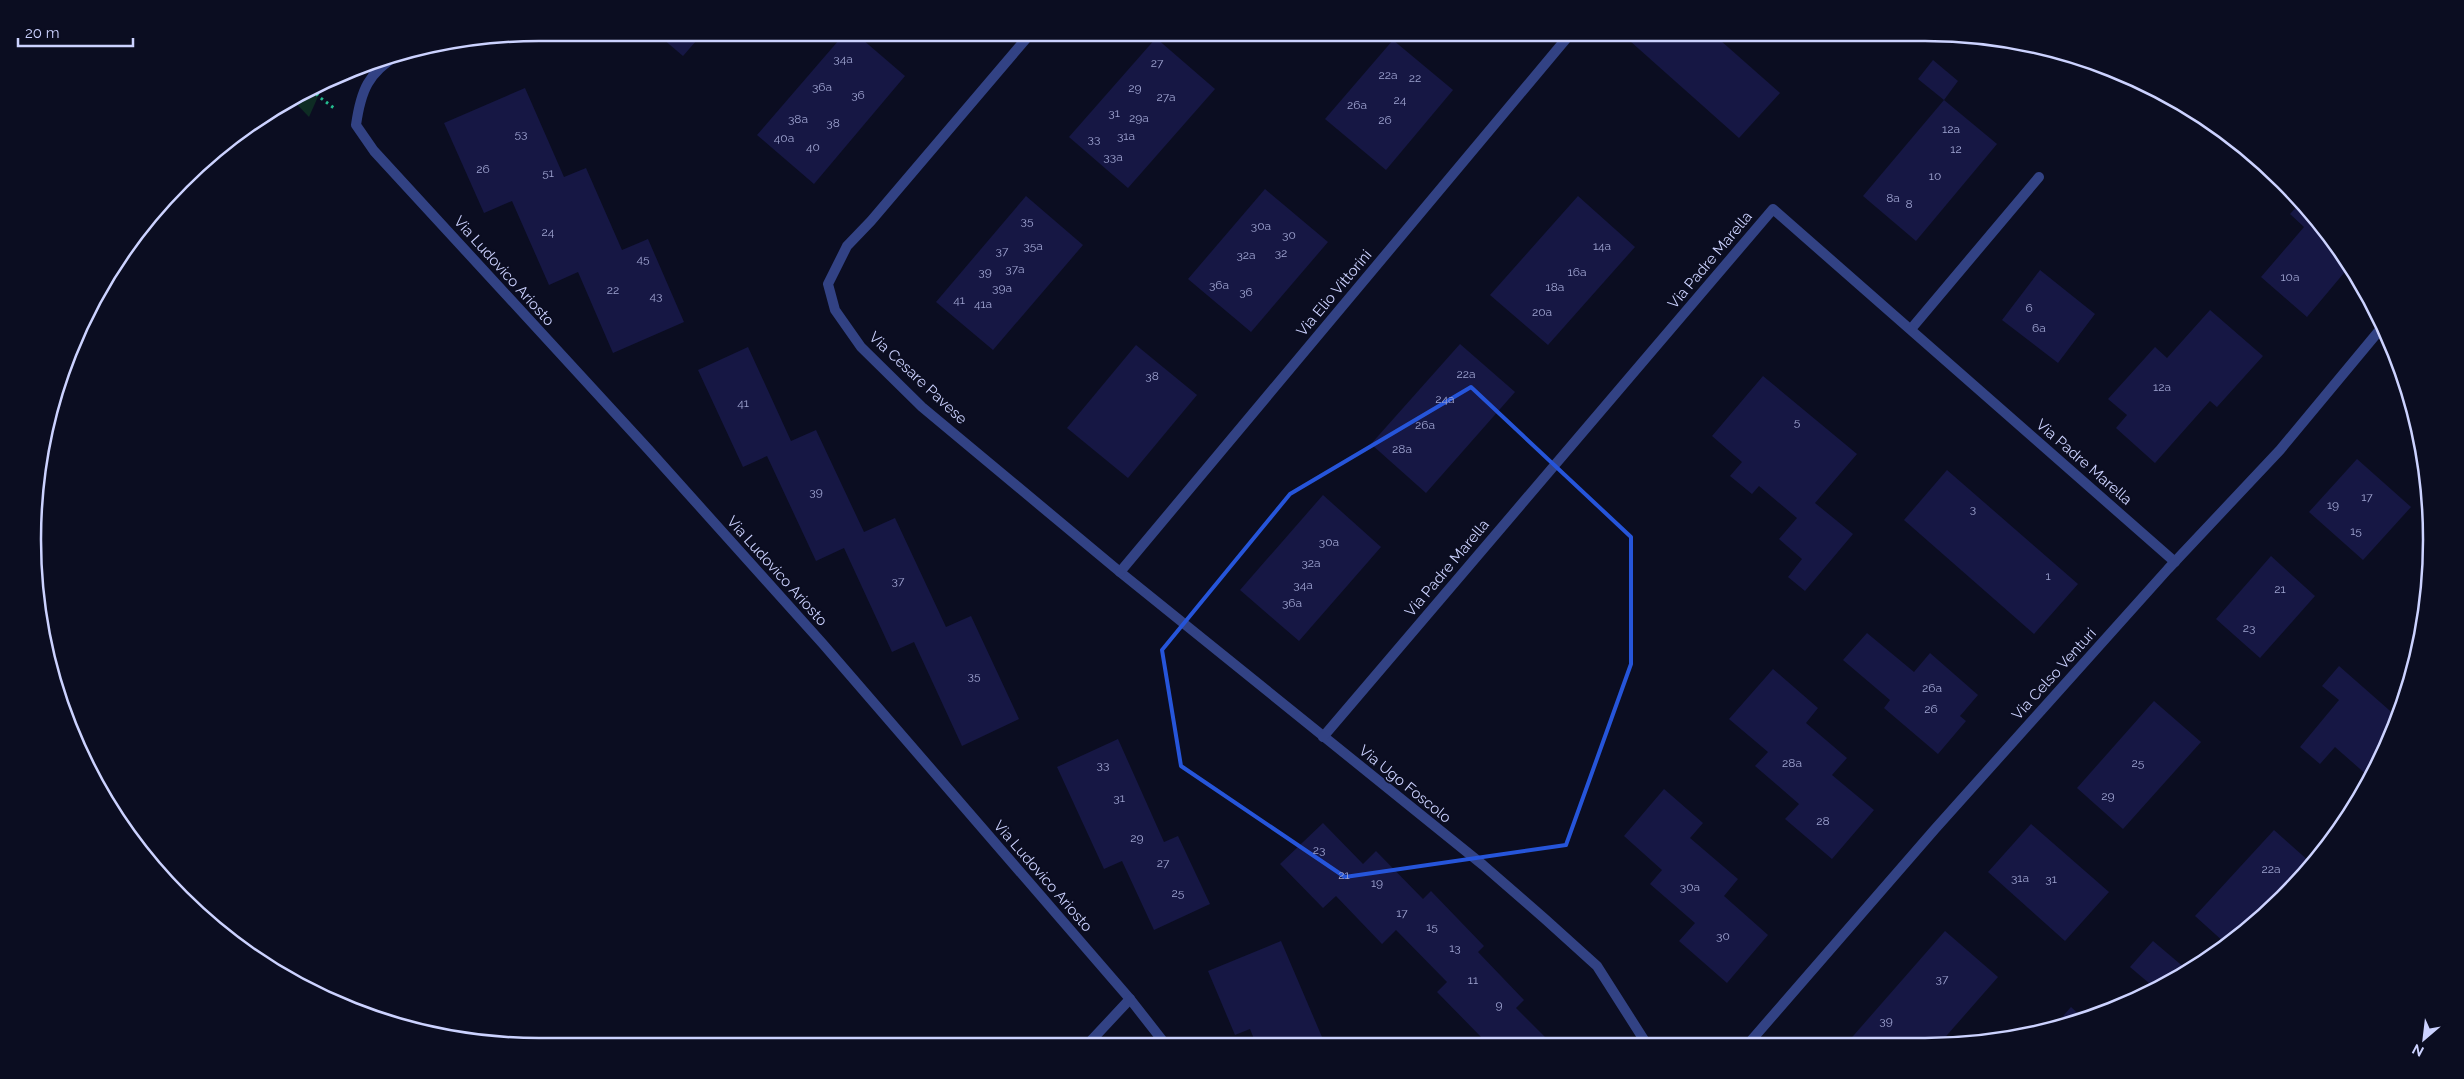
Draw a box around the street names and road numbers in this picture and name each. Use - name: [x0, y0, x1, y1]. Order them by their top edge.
- street label: Via Padre Marella: [1664, 208, 1756, 312]
- street label: Via Ludovico Ariosto: [450, 212, 558, 330]
- street label: Via Elio Vittorini: [1293, 246, 1375, 340]
- street label: Via Cesare Pavese: [865, 328, 971, 428]
- street label: Via Padre Marella: [2032, 415, 2136, 509]
- street label: Via Ludovico Ariosto: [723, 512, 831, 630]
- street label: Via Padre Marella: [1401, 516, 1493, 620]
- street label: Via Celso Venturi: [2008, 624, 2100, 724]
- street label: Via Ugo Foscolo: [1355, 741, 1455, 827]
- street label: Via Ludovico Ariosto: [990, 817, 1096, 935]

